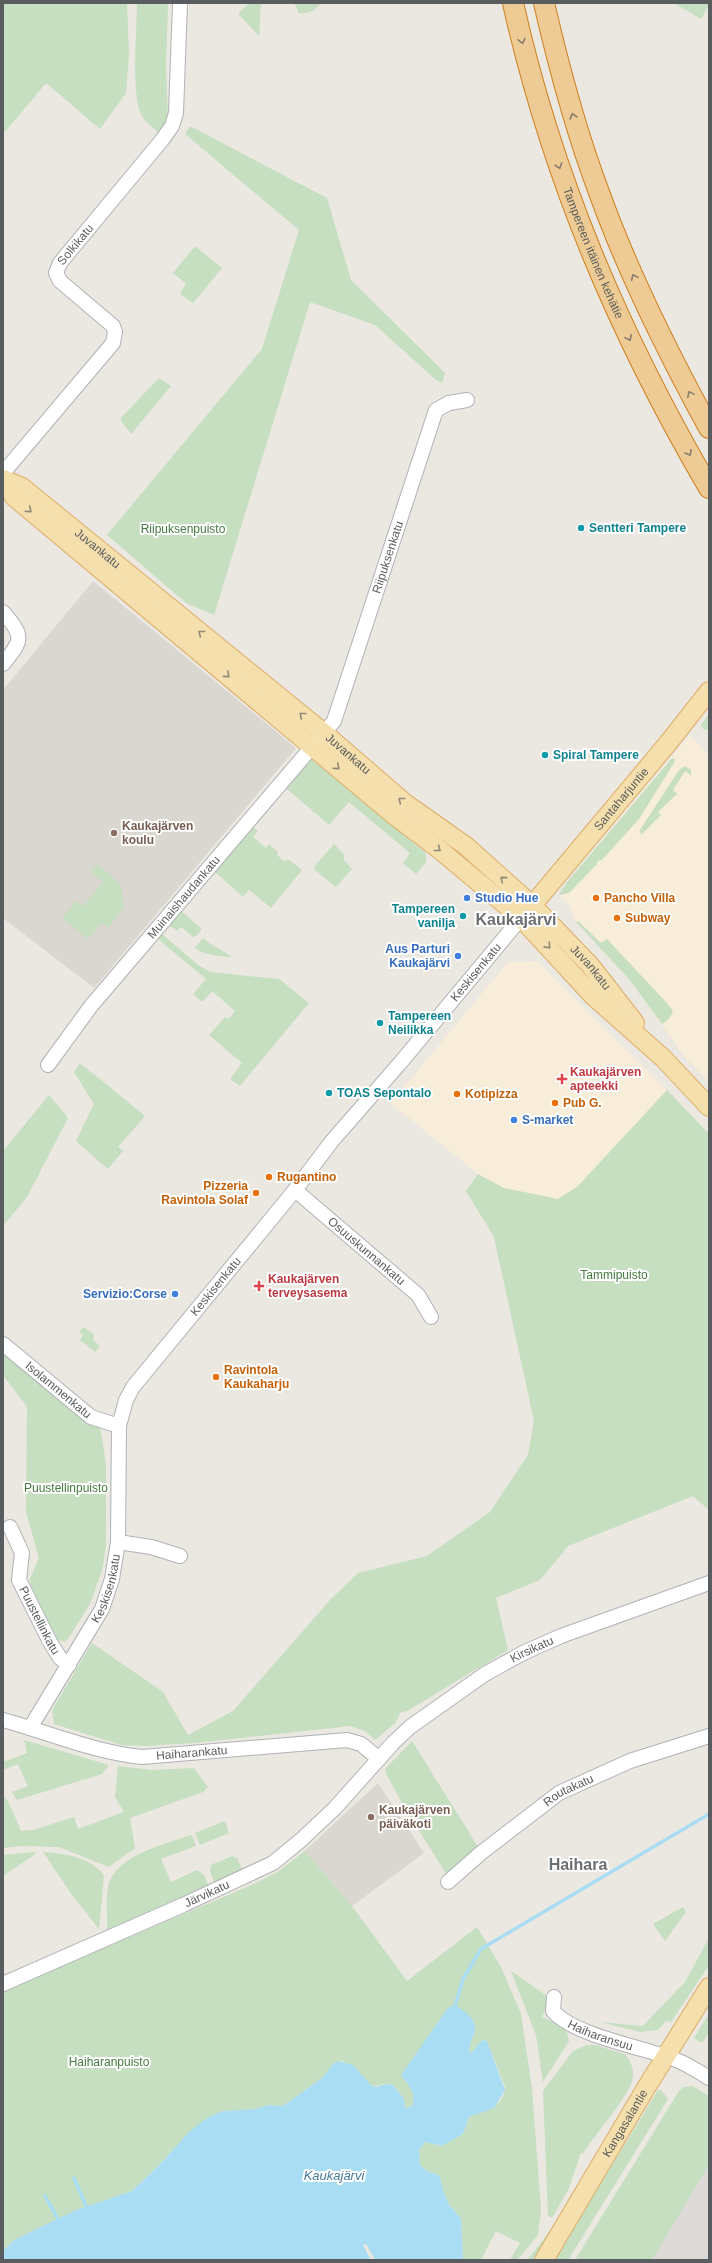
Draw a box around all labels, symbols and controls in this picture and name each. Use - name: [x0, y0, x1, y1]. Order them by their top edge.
- one-way arrow: [517, 38, 525, 44]
- one-way arrow: [569, 113, 578, 120]
- one-way arrow: [554, 162, 562, 169]
- street label: Tampereen itäinen kehätie: [560, 185, 627, 321]
- street label: Solkikatu: [54, 221, 96, 268]
- one-way arrow: [631, 273, 639, 281]
- one-way arrow: [624, 333, 632, 341]
- one-way arrow: [688, 390, 695, 398]
- one-way arrow: [684, 449, 691, 456]
- one-way arrow: [25, 505, 32, 512]
- street label: Riipuksenkatu: [369, 519, 406, 595]
- place label: Sentteri Tampere: [589, 521, 686, 535]
- park label: Riipuksenpuisto: [141, 522, 226, 536]
- marker: Sentteri Tampere: [576, 523, 586, 533]
- street label: Juvankatu: [72, 526, 123, 571]
- one-way arrow: [198, 631, 205, 638]
- one-way arrow: [222, 670, 230, 677]
- one-way arrow: [299, 713, 306, 720]
- street label: Juvankatu: [323, 731, 373, 777]
- place label: Spiral Tampere: [553, 748, 639, 762]
- marker: Spiral Tampere: [540, 750, 550, 760]
- one-way arrow: [332, 763, 340, 770]
- street label: Santaharjuntie: [591, 765, 652, 833]
- one-way arrow: [398, 797, 405, 804]
- place label: Kaukajärven koulu: [122, 819, 193, 847]
- marker: Kaukajärven koulu: [109, 828, 119, 838]
- one-way arrow: [434, 844, 441, 851]
- street label: Muinaishaudankatu: [145, 853, 223, 941]
- one-way arrow: [500, 876, 508, 884]
- place label: Studio Hue: [475, 891, 539, 905]
- place label: Pancho Villa: [604, 891, 675, 905]
- marker: Studio Hue: [462, 893, 472, 903]
- marker: Pancho Villa: [591, 893, 601, 903]
- place label: Tampereen vanilja: [392, 902, 455, 930]
- marker: Tampereen vanilja: [458, 911, 468, 921]
- district label: Kaukajärvi: [476, 911, 556, 928]
- place label: Subway: [625, 911, 671, 925]
- marker: Subway: [612, 913, 622, 923]
- street label: Keskisenkatu: [447, 940, 504, 1004]
- one-way arrow: [544, 941, 551, 949]
- place label: Aus Parturi Kaukajärvi: [385, 942, 450, 970]
- street label: Juvankatu: [567, 942, 614, 993]
- marker: Aus Parturi Kaukajärvi: [453, 951, 463, 961]
- place label: Tampereen Neilikka: [388, 1009, 451, 1037]
- marker: Tampereen Neilikka: [375, 1018, 385, 1028]
- place label: Kaukajärven apteekki: [570, 1065, 641, 1093]
- marker: Kaukajärven apteekki: [557, 1074, 567, 1084]
- place label: TOAS Sepontalo: [337, 1086, 431, 1100]
- place label: Kotipizza: [465, 1087, 518, 1101]
- marker: TOAS Sepontalo: [324, 1088, 334, 1098]
- marker: Kotipizza: [452, 1089, 462, 1099]
- place label: Pub G.: [563, 1096, 602, 1110]
- marker: Pub G.: [550, 1098, 560, 1108]
- place label: S-market: [522, 1113, 573, 1127]
- marker: S-market: [509, 1115, 519, 1125]
- place label: Rugantino: [277, 1170, 336, 1184]
- marker: Rugantino: [264, 1172, 274, 1182]
- place label: Pizzeria Ravintola Solaf: [161, 1179, 249, 1207]
- marker: Pizzeria Ravintola Solaf: [251, 1188, 261, 1198]
- street label: Osuuskunnankatu: [325, 1214, 408, 1288]
- street label: Keskisenkatu: [188, 1254, 244, 1319]
- park label: Tammipuisto: [580, 1268, 648, 1282]
- place label: Kaukajärven terveysasema: [268, 1272, 348, 1300]
- marker: Kaukajärven terveysasema: [253, 1280, 265, 1292]
- place label: Servizio:Corse: [83, 1287, 167, 1301]
- marker: Servizio:Corse: [170, 1289, 180, 1299]
- street label: Isolammenkatu: [23, 1359, 94, 1421]
- place label: Ravintola Kaukaharju: [224, 1363, 289, 1391]
- marker: Ravintola Kaukaharju: [211, 1372, 221, 1382]
- park label: Puustellinpuisto: [24, 1481, 108, 1495]
- street label: Keskisenkatu: [88, 1553, 123, 1625]
- street label: Puustellinkatu: [16, 1584, 63, 1657]
- street label: Kirsikatu: [508, 1633, 556, 1666]
- street label: Haiharankatu: [156, 1743, 228, 1763]
- street label: Routakatu: [541, 1771, 596, 1809]
- place label: Kaukajärven päiväkoti: [379, 1803, 450, 1831]
- marker: Kaukajärven päiväkoti: [366, 1812, 376, 1822]
- district label: Haihara: [549, 1856, 607, 1873]
- street label: Järvikatu: [182, 1877, 232, 1910]
- street label: Haiharansuu: [565, 2017, 634, 2053]
- park label: Haiharanpuisto: [69, 2055, 150, 2069]
- street label: Kangasalantie: [600, 2087, 651, 2160]
- water label: Kaukajärvi: [304, 2168, 365, 2183]

